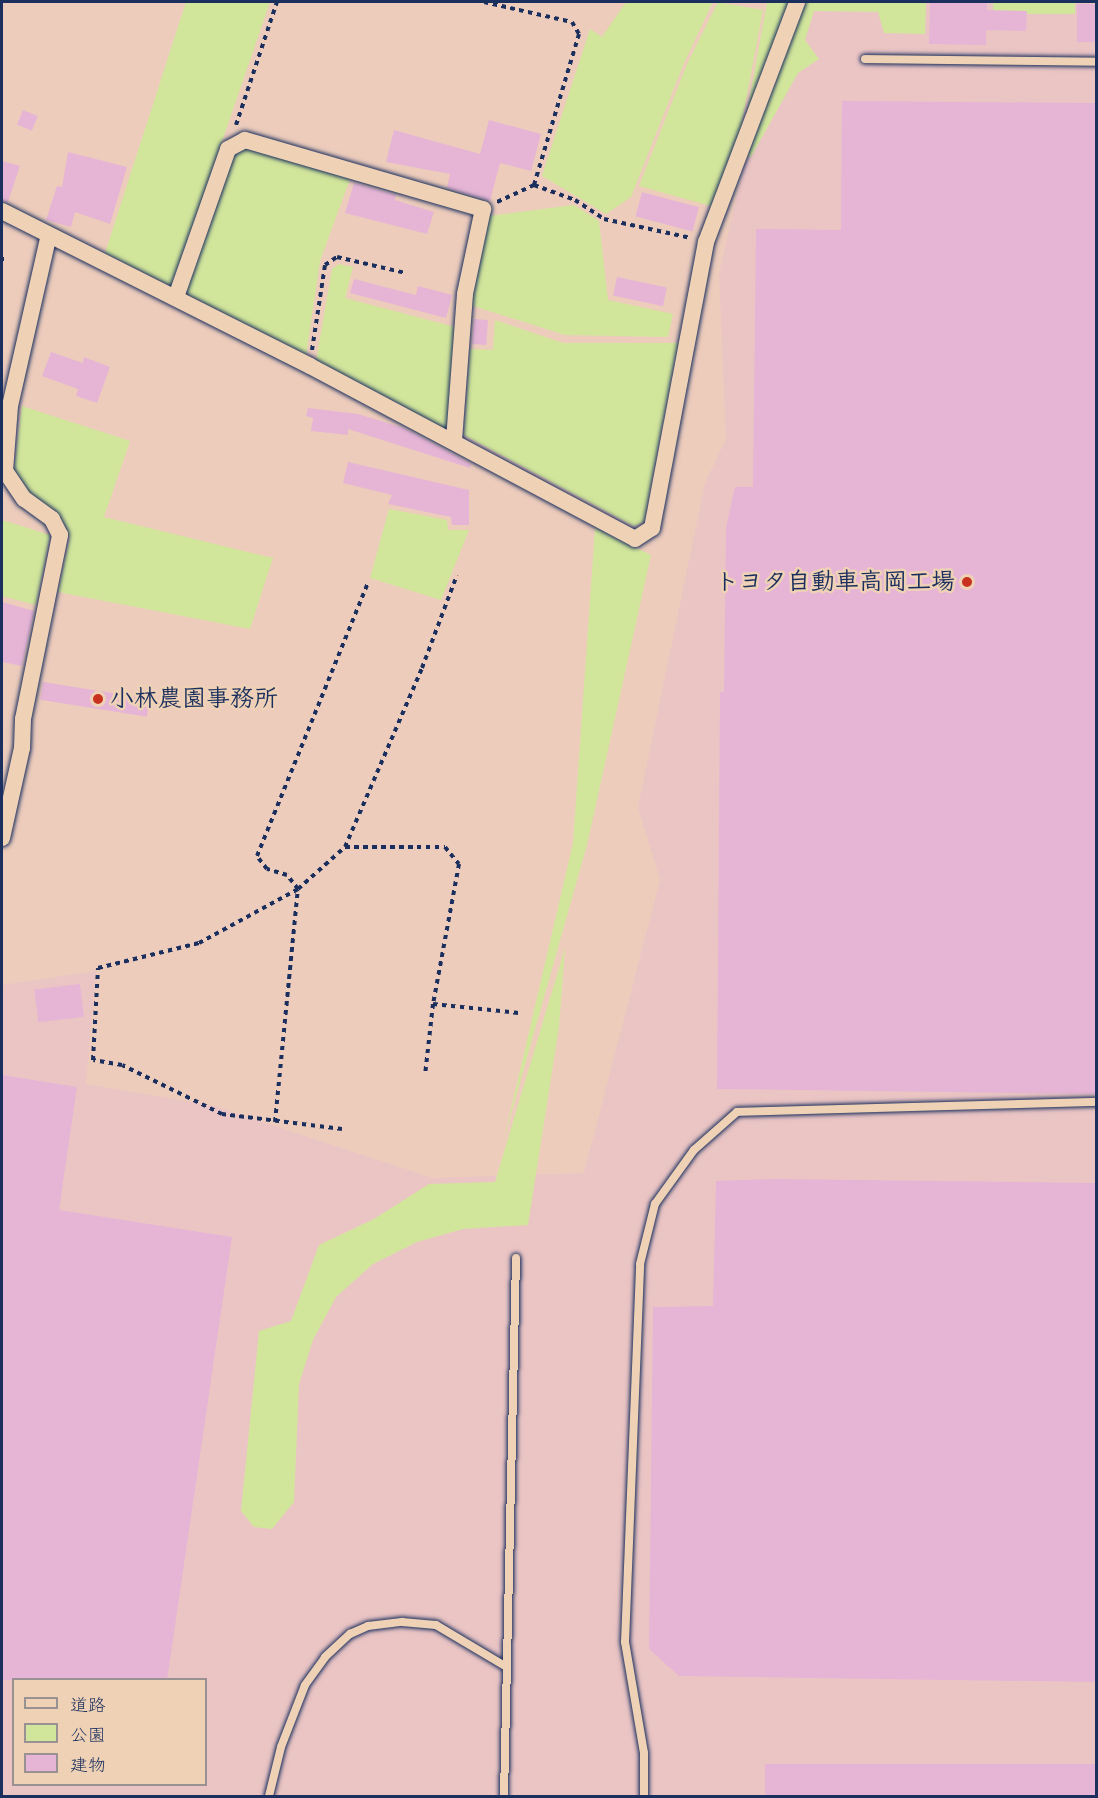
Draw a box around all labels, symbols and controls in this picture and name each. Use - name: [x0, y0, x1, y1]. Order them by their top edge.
- place label: トヨタ自動車高岡工場: [715, 568, 955, 596]
- marker: トヨタ自動車高岡工場: [960, 575, 974, 589]
- place label: 小林農園事務所: [110, 685, 278, 713]
- marker: 小林農園事務所: [91, 692, 105, 706]
- legend: [12, 1678, 207, 1786]
- text: 道路: [70, 1694, 106, 1716]
- text: 公園: [70, 1724, 106, 1746]
- text: 建物: [70, 1754, 106, 1776]

